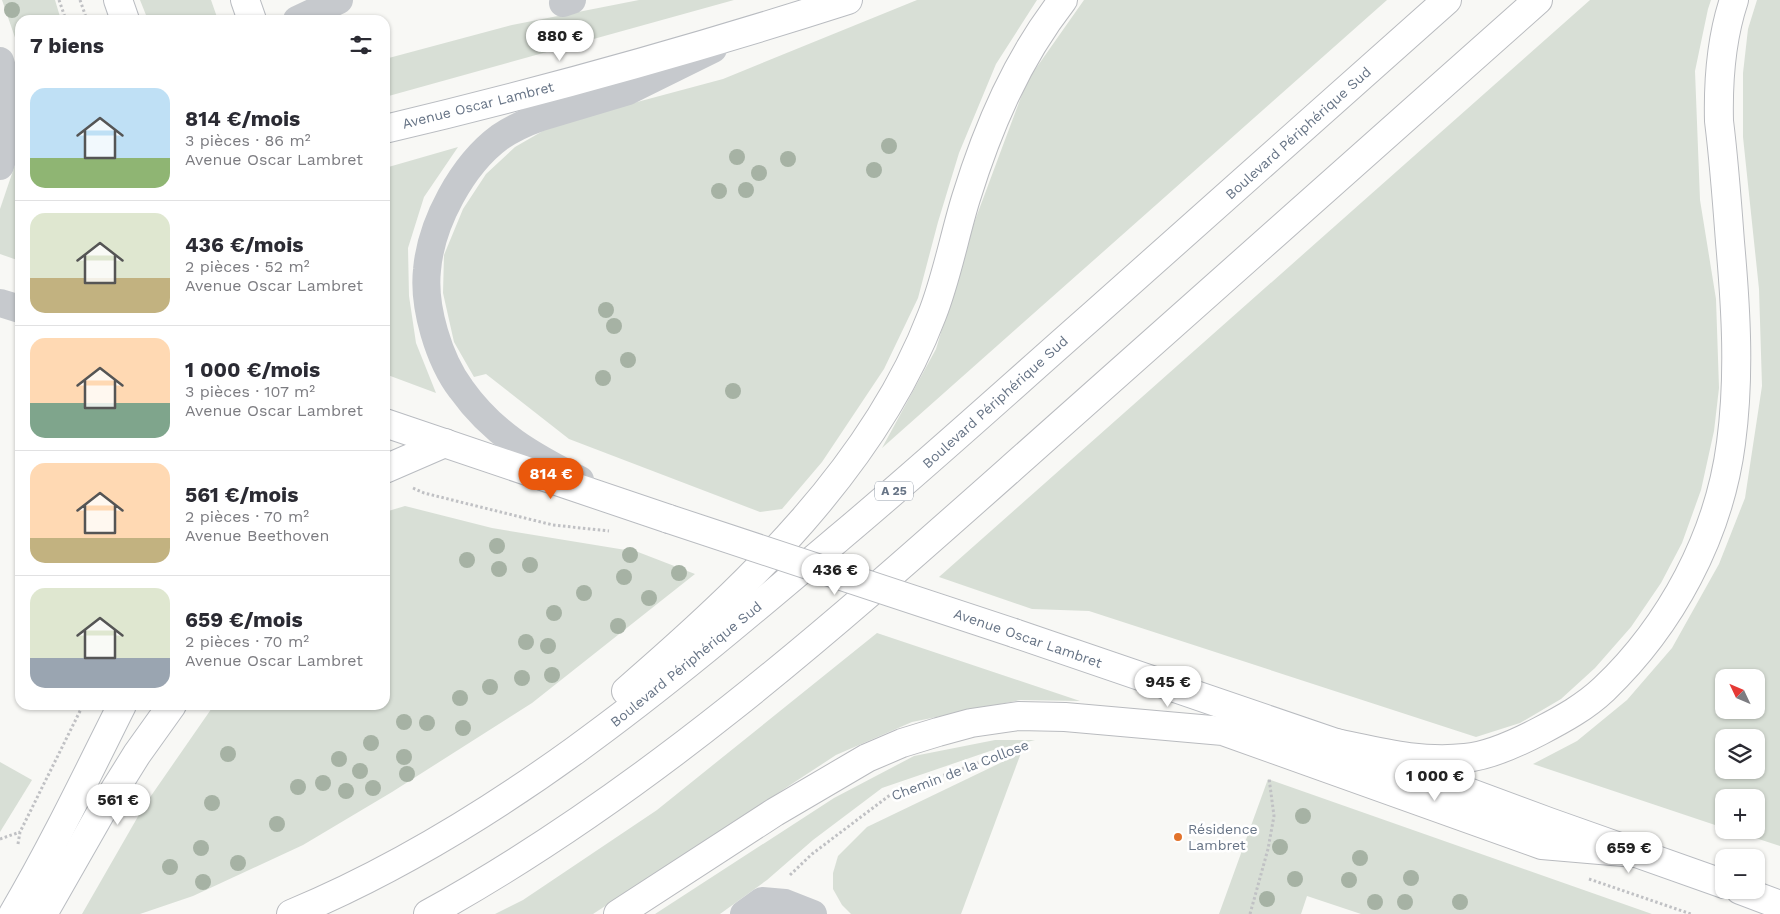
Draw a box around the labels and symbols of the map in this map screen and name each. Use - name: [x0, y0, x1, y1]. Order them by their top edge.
- pin: 880 €: [525, 20, 595, 62]
- street label: Boulevard Périphérique Sud: [1222, 64, 1374, 202]
- street label: Avenue Oscar Lambret: [401, 78, 556, 132]
- street label: Boulevard Périphérique Sud: [919, 333, 1071, 471]
- pin: 814 €: [516, 458, 586, 500]
- road number: A 25: [875, 482, 913, 501]
- pin: 436 €: [800, 554, 870, 596]
- street label: Boulevard Périphérique Sud: [607, 598, 765, 730]
- street label: Avenue Oscar Lambret: [952, 605, 1104, 671]
- pin: 945 €: [1133, 666, 1203, 708]
- north arrow: [1715, 669, 1765, 719]
- street label: Chemin de la Collose: [889, 736, 1031, 804]
- pin: 1 000 €: [1389, 760, 1481, 802]
- pin: 561 €: [83, 784, 153, 826]
- place label: Résidence Lambret: [1188, 821, 1258, 853]
- marker: Résidence Lambret: [1172, 831, 1184, 843]
- pin: 659 €: [1594, 832, 1664, 874]

